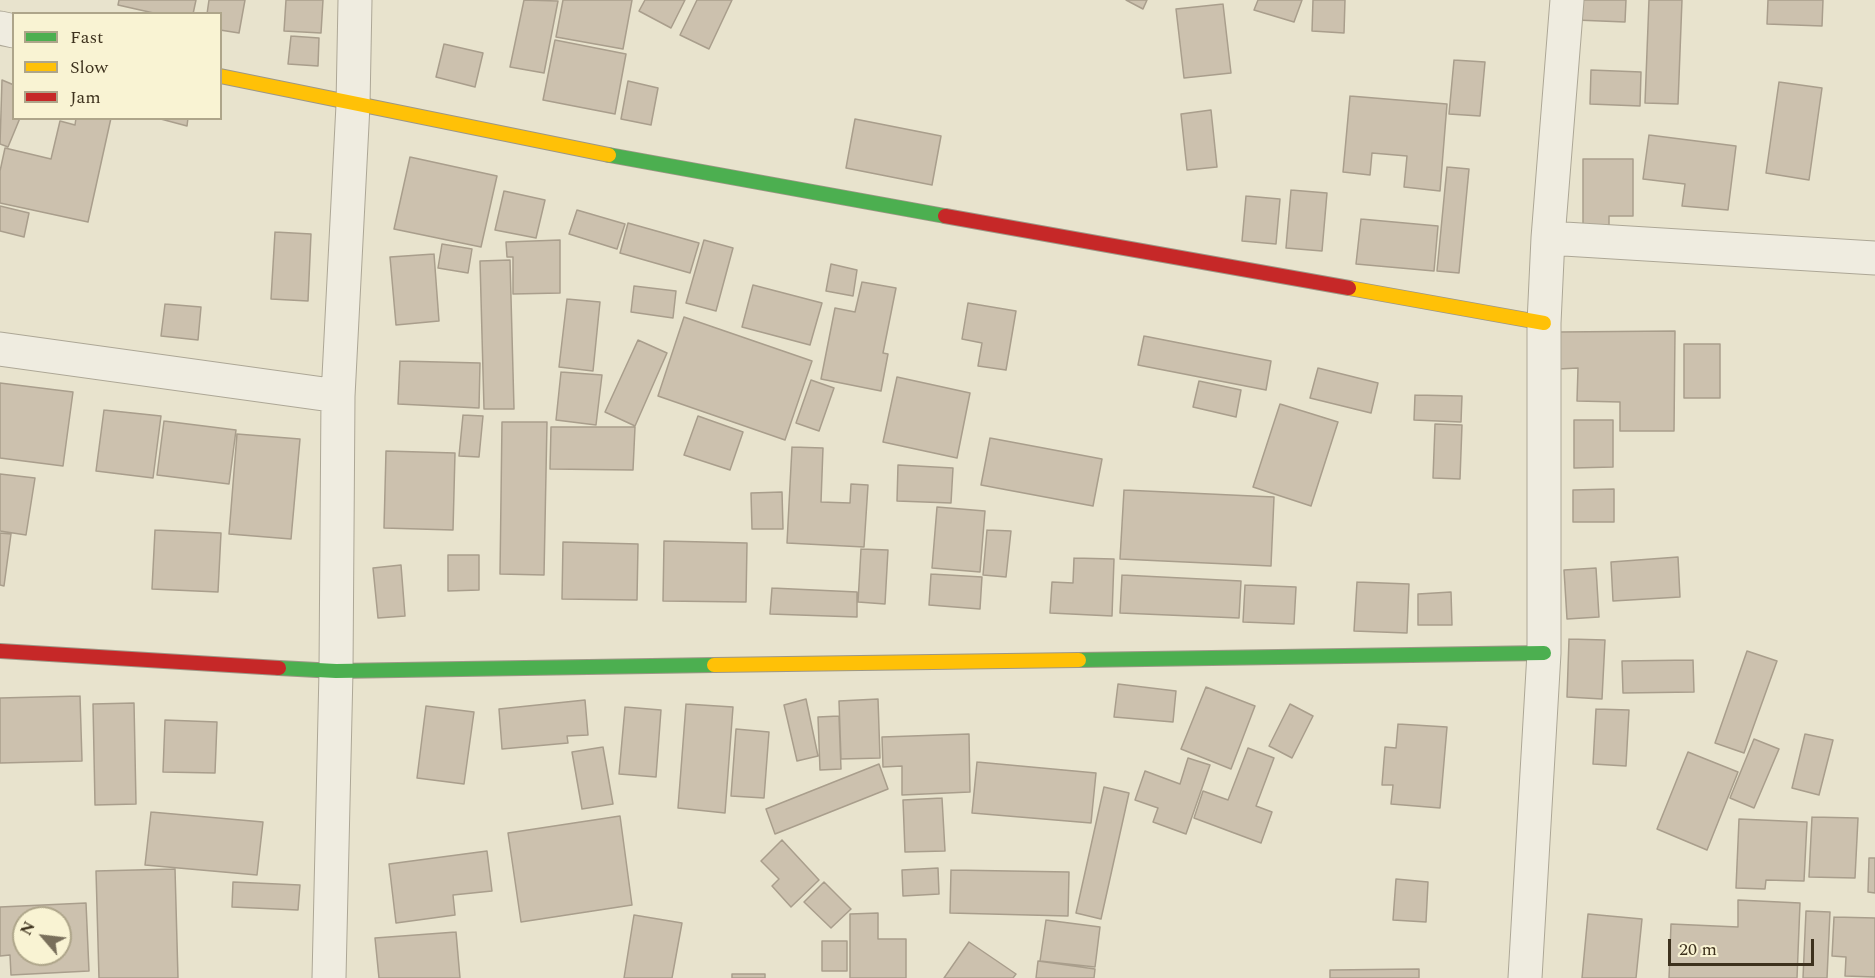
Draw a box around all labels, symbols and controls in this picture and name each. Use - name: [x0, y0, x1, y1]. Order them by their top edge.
- legend: [12, 12, 222, 120]
- text: Fast: [70, 24, 103, 51]
- text: Slow: [70, 54, 108, 81]
- text: Jam: [70, 84, 101, 111]
- north arrow: [12, 906, 72, 966]
- text: N: [14, 917, 42, 940]
- scale bar: [1671, 927, 1816, 965]
- text: 20 m: [1679, 936, 1717, 963]

